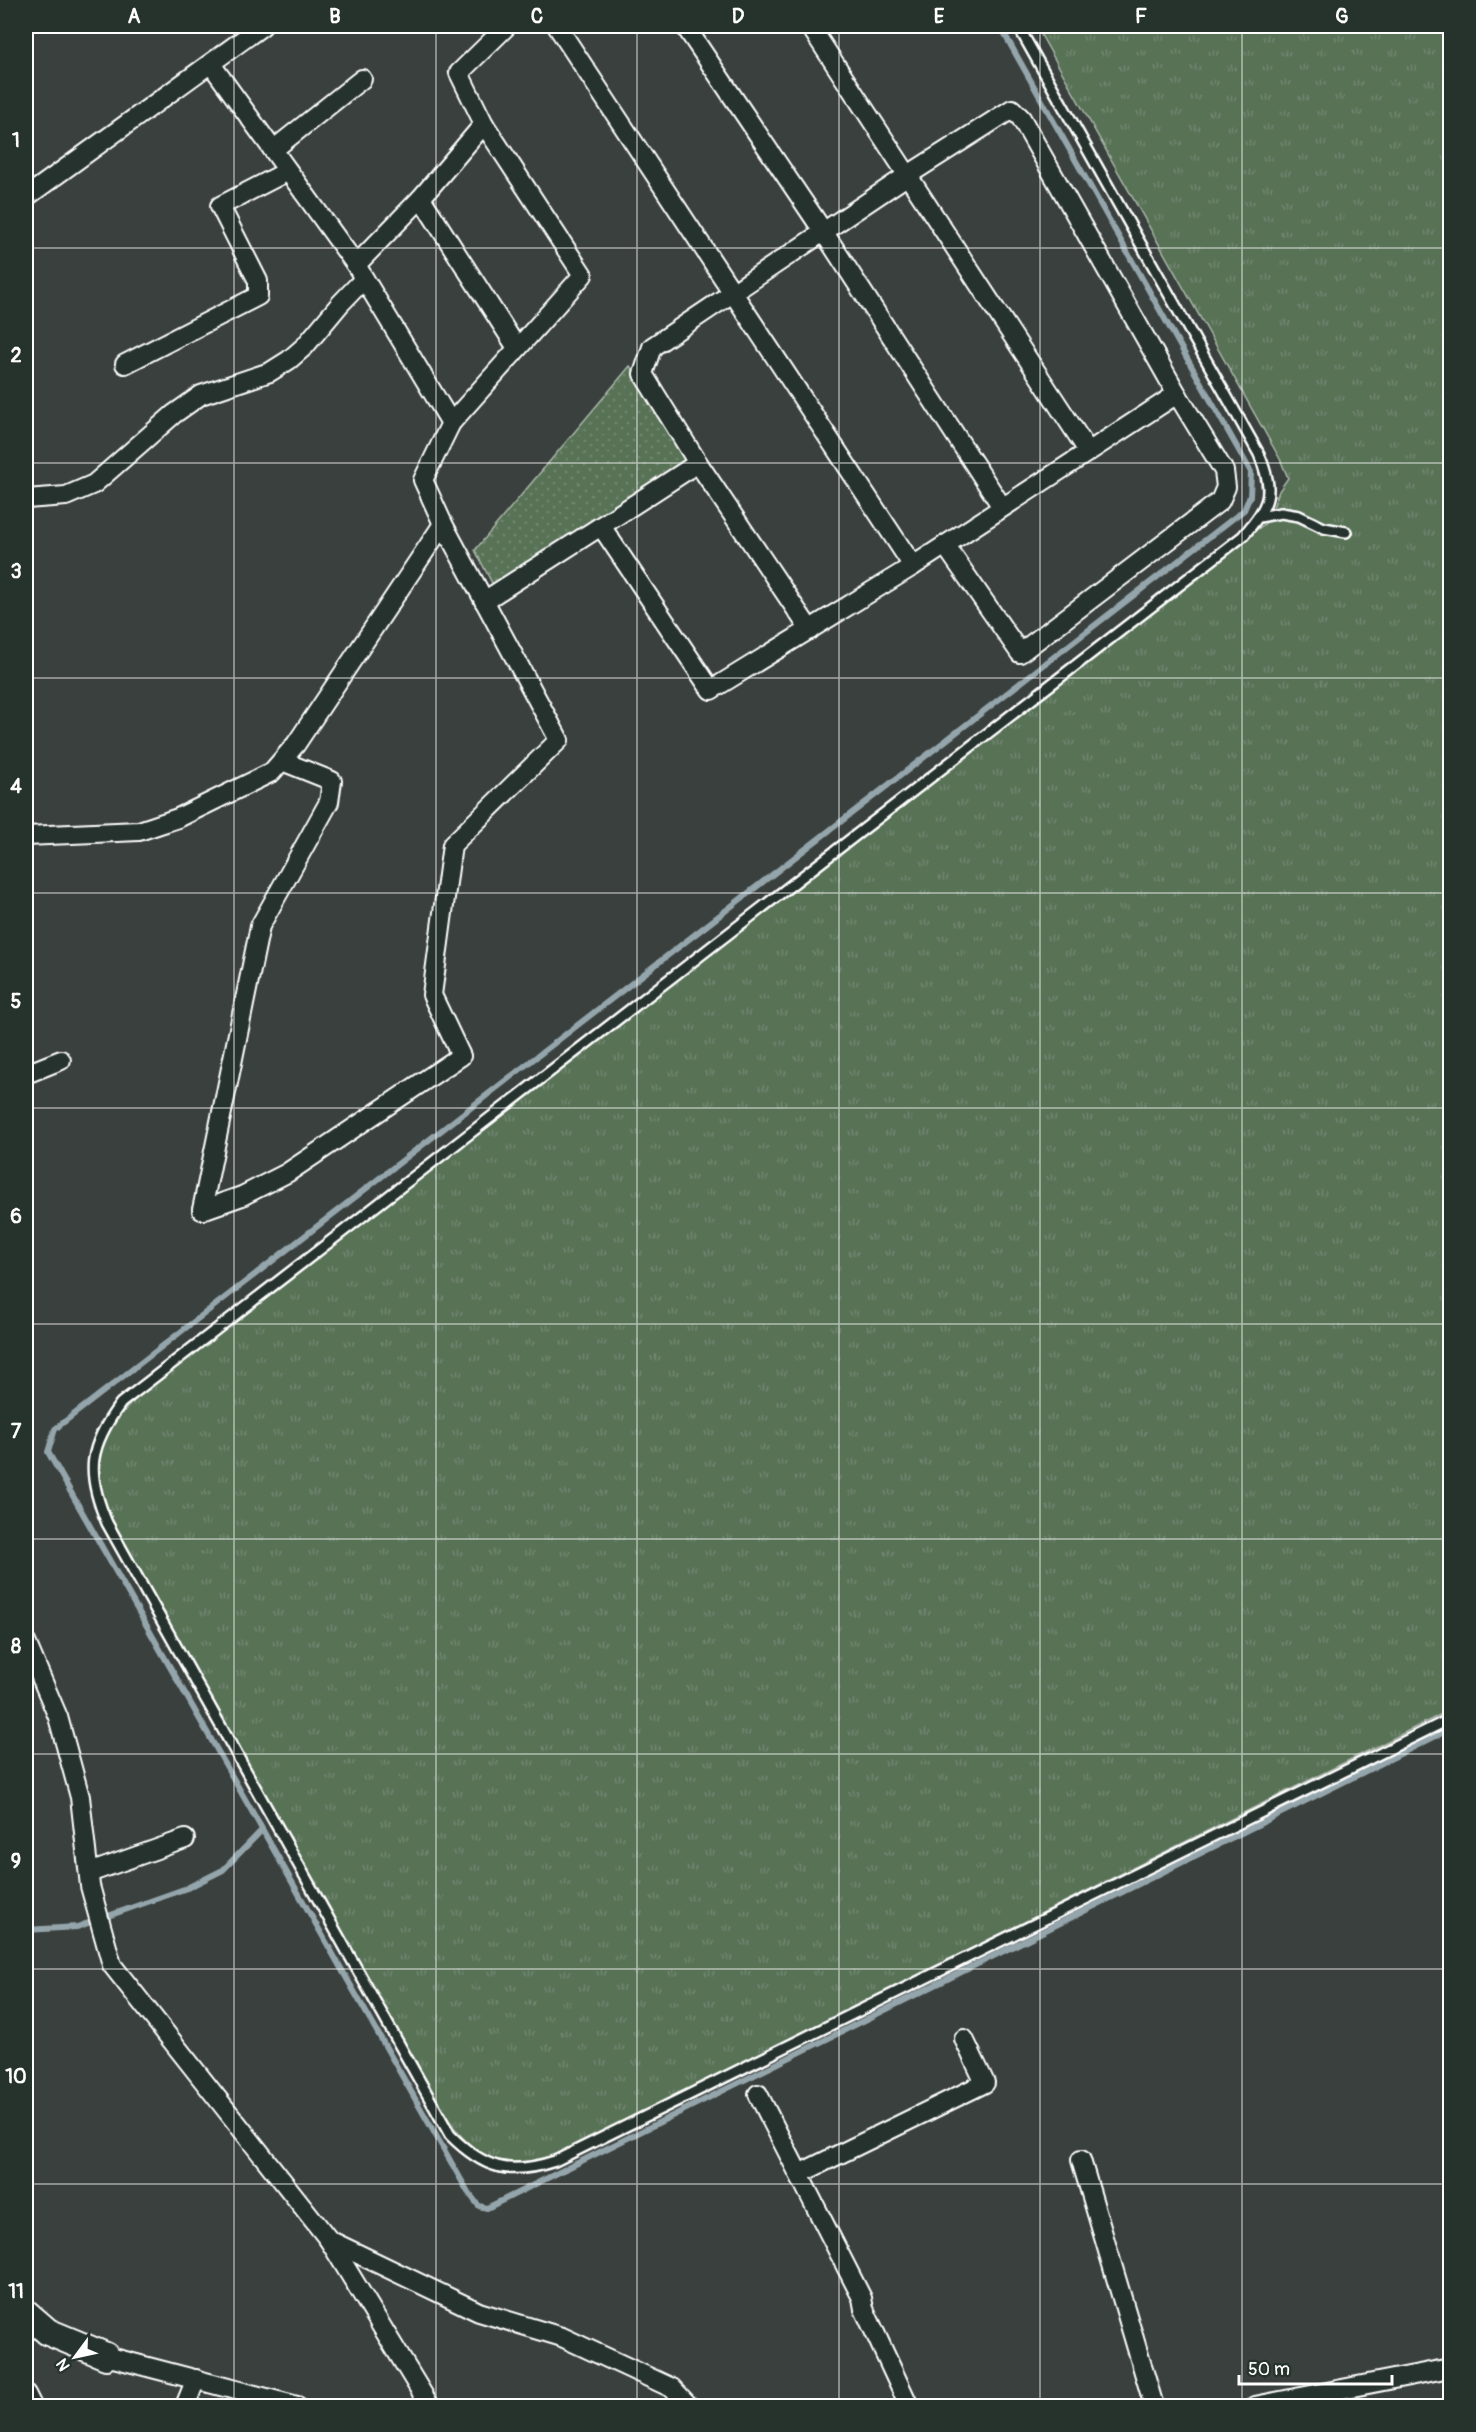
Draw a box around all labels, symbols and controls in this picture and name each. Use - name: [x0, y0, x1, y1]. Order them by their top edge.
- text: A: [128, 4, 141, 29]
- text: B: [329, 4, 341, 29]
- text: C: [531, 4, 543, 29]
- text: D: [732, 4, 745, 29]
- text: E: [934, 4, 945, 29]
- text: F: [1135, 4, 1147, 29]
- text: G: [1335, 4, 1349, 29]
- text: 1: [12, 128, 20, 153]
- text: 2: [10, 343, 22, 368]
- text: 3: [10, 559, 22, 584]
- text: 4: [10, 774, 22, 799]
- text: 5: [11, 989, 22, 1014]
- text: 6: [10, 1204, 22, 1229]
- text: 7: [11, 1419, 22, 1444]
- text: 8: [11, 1634, 21, 1659]
- text: 9: [11, 1849, 21, 1874]
- text: 10: [5, 2064, 27, 2089]
- text: 11: [8, 2279, 24, 2304]
- north arrow: [45, 2327, 105, 2387]
- scale bar: [1239, 2348, 1392, 2386]
- text: N: [52, 2354, 75, 2375]
- text: 50 m: [1248, 2358, 1290, 2381]

